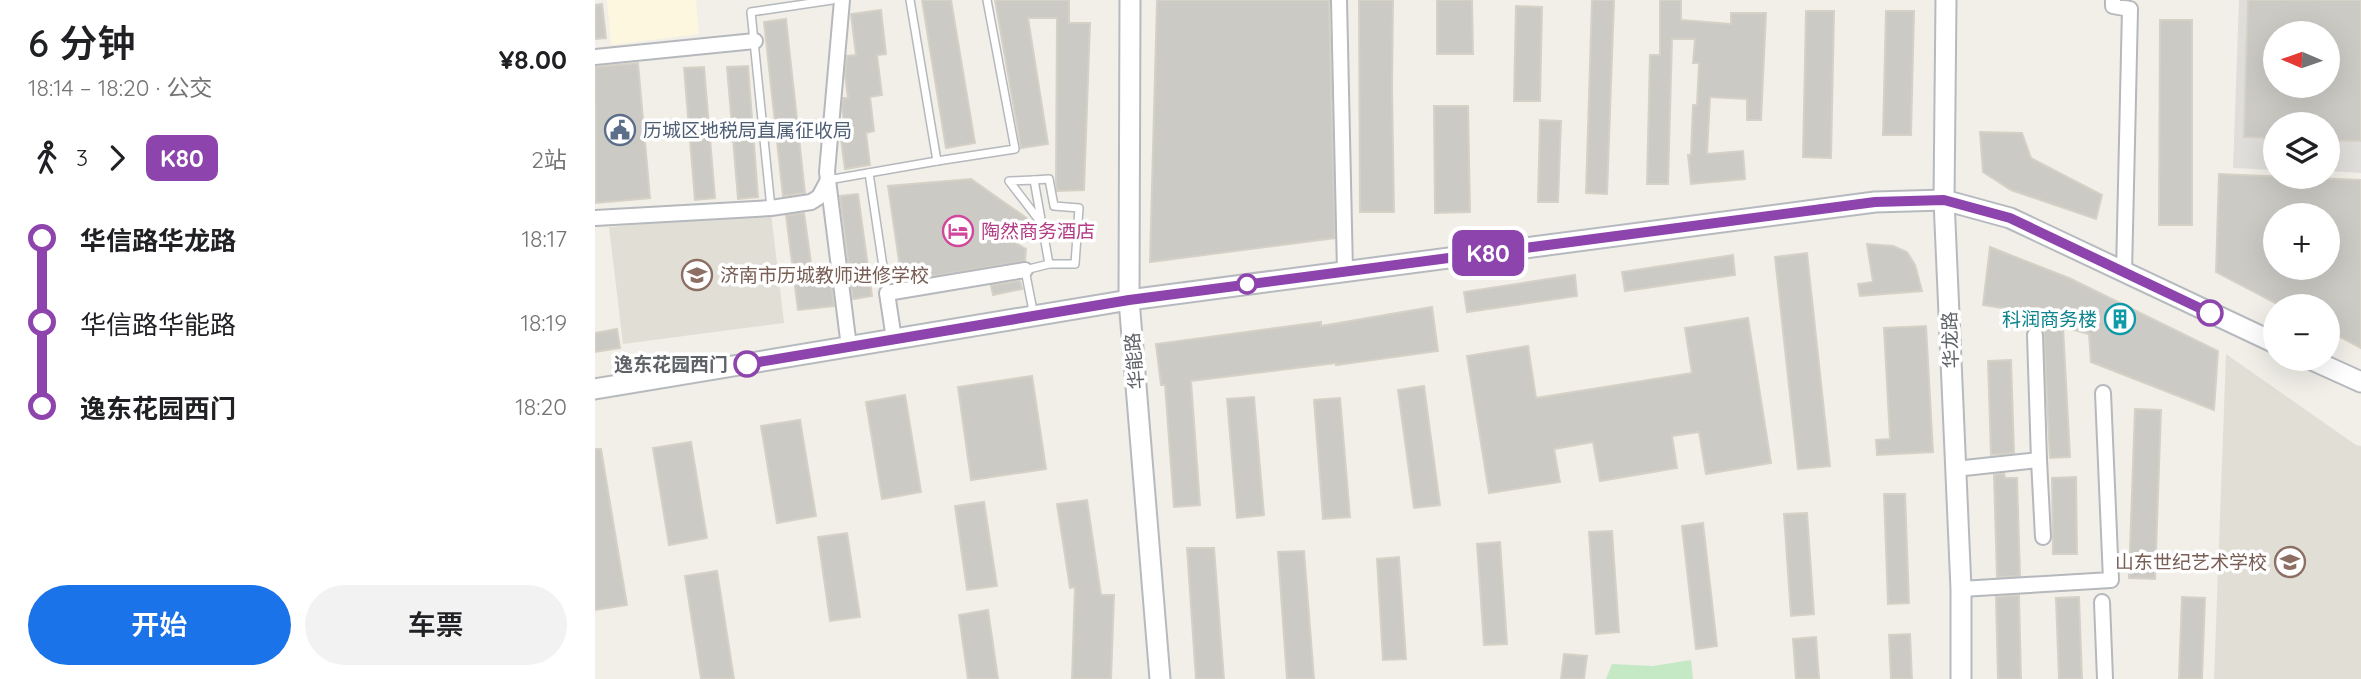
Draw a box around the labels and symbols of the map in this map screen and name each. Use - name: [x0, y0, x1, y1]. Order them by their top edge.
- north arrow: [2263, 21, 2340, 98]
- public building icon: 历城区地税局直属征收局: [603, 113, 637, 147]
- place label: 历城区地税局直属征收局: [643, 118, 852, 142]
- hotel icon: 陶然商务酒店: [941, 214, 975, 248]
- place label: 陶然商务酒店: [981, 219, 1095, 243]
- line badge: K80: [1448, 230, 1528, 276]
- school or university icon: 济南市历城教师进修学校: [680, 258, 714, 292]
- place label: 济南市历城教师进修学校: [720, 263, 929, 287]
- unlabelled marker: [1237, 274, 1257, 294]
- unlabelled marker: [2197, 300, 2223, 326]
- building icon: 科润商务楼: [2103, 302, 2137, 336]
- place label: 科润商务楼: [2002, 307, 2097, 331]
- street label: 华龙路: [1937, 311, 1963, 369]
- street label: 华能路: [1120, 332, 1148, 390]
- marker: 逸东花园西门: [734, 351, 760, 377]
- place label: 逸东花园西门: [614, 352, 728, 376]
- school or university icon: 山东世纪艺术学校: [2273, 545, 2307, 579]
- place label: 山东世纪艺术学校: [2115, 550, 2267, 574]

